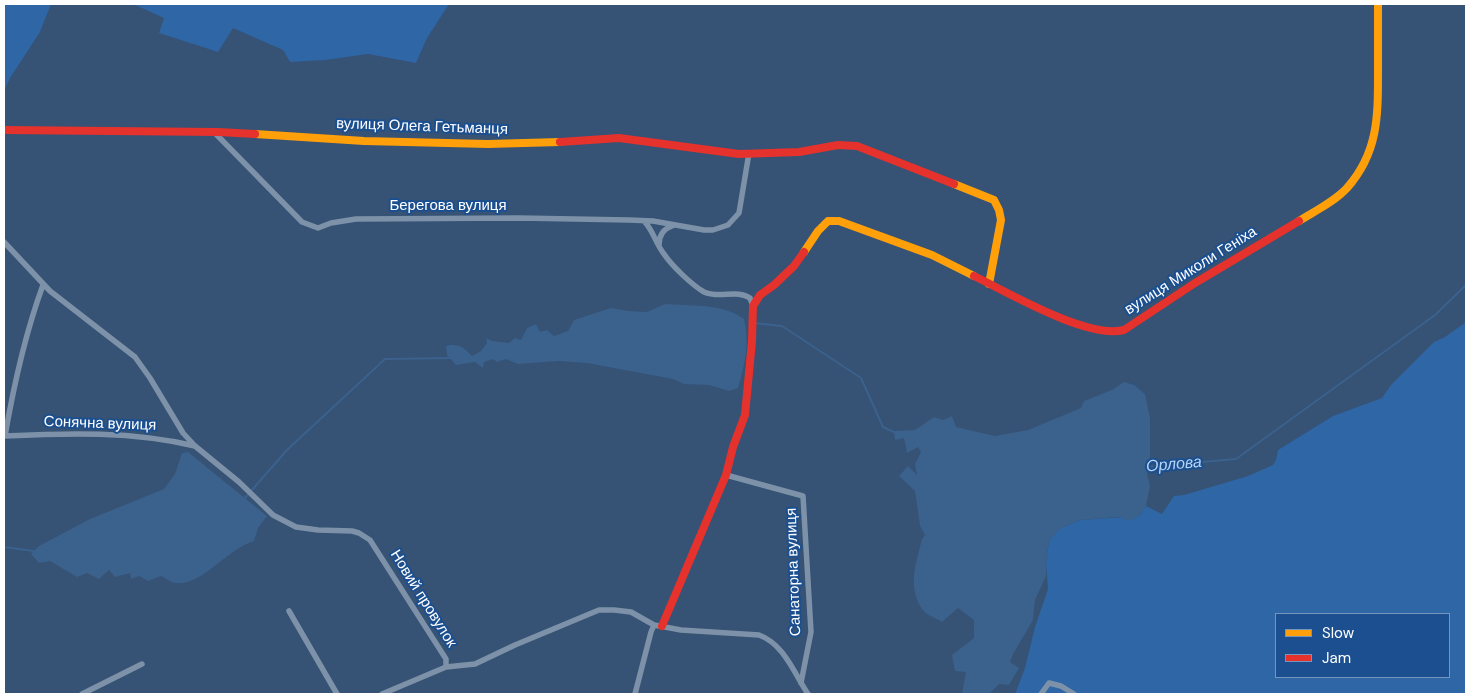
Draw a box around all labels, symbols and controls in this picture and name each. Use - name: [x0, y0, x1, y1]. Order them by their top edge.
- street label: вулиця Олега Гетьманця: [336, 115, 508, 139]
- street label: Берегова вулиця: [389, 197, 507, 215]
- street label: вулиця Миколи Геніха: [1122, 223, 1260, 319]
- street label: Сонячна вулиця: [43, 413, 157, 435]
- water label: Орлова: [1145, 453, 1203, 477]
- street label: Санаторна вулиця: [783, 508, 805, 636]
- street label: Новий провулок: [386, 547, 460, 651]
- legend: [1275, 613, 1450, 678]
- text: Slow: [1322, 623, 1354, 643]
- text: Jam: [1322, 648, 1351, 668]

